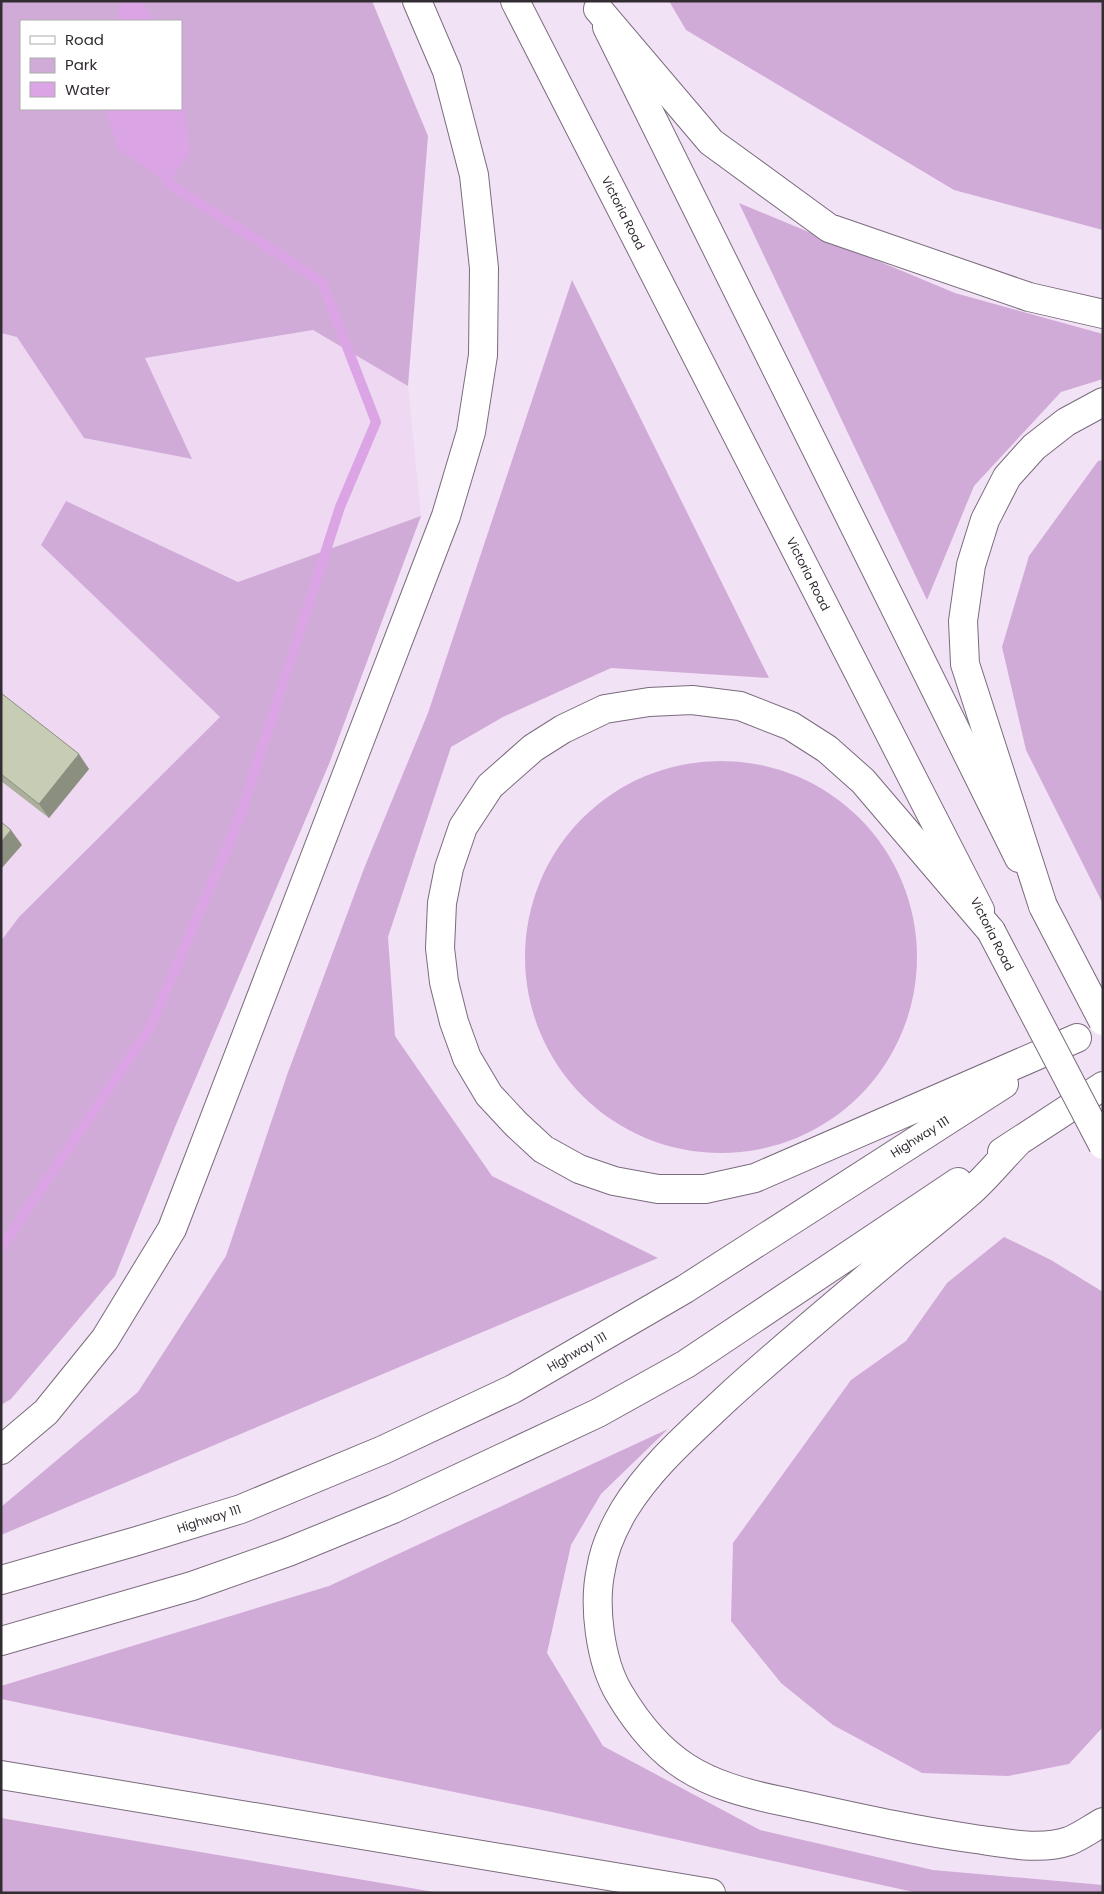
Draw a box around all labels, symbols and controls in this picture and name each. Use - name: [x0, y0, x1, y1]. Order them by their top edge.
- legend: [20, 20, 182, 110]
- text: Road: [65, 29, 104, 50]
- text: Park: [65, 54, 97, 75]
- text: Water: [65, 79, 111, 100]
- street label: Victoria Road: [598, 173, 649, 252]
- street label: Victoria Road: [783, 534, 834, 613]
- street label: Victoria Road: [967, 894, 1018, 973]
- street label: Highway 111: [887, 1112, 952, 1161]
- street label: Highway 111: [544, 1328, 610, 1376]
- street label: Highway 111: [175, 1500, 243, 1537]

